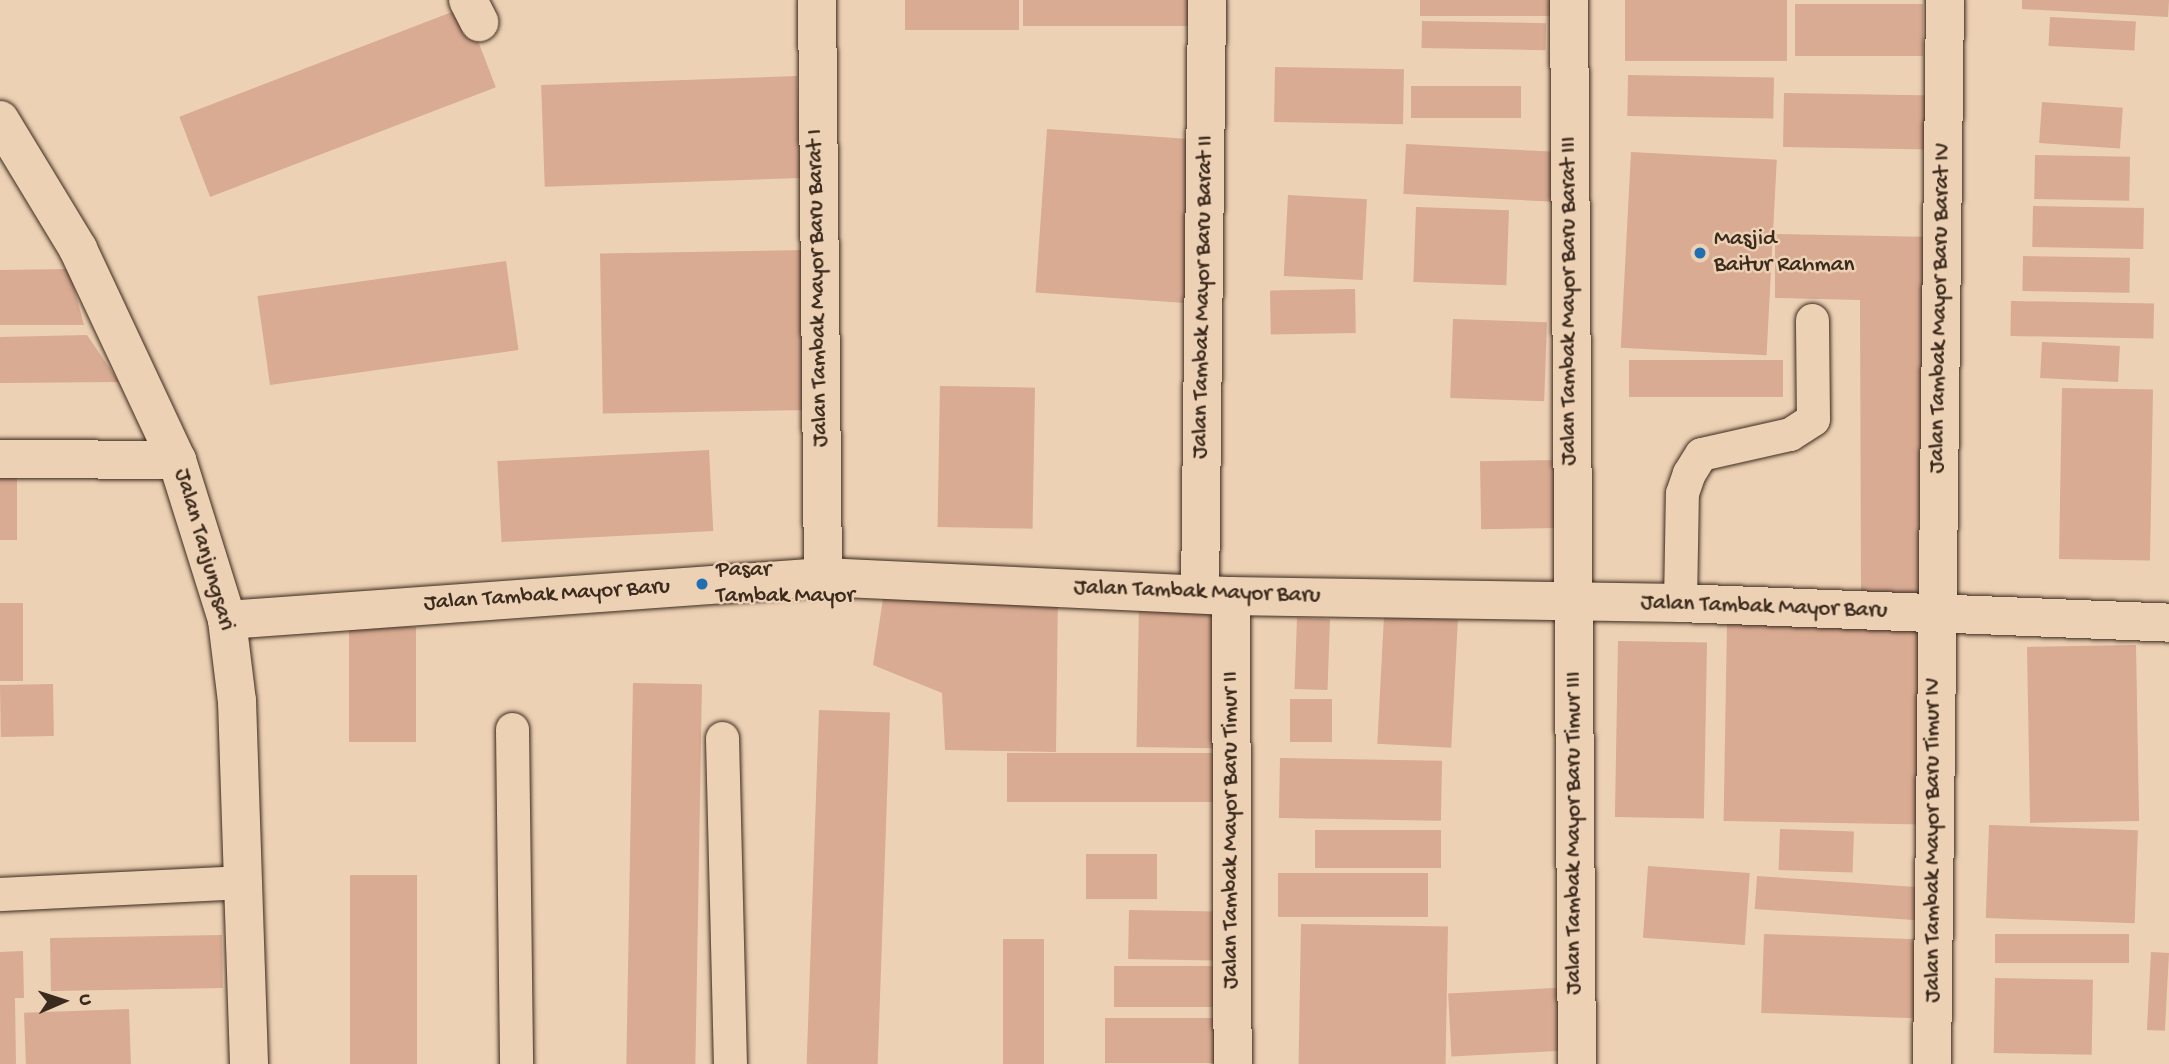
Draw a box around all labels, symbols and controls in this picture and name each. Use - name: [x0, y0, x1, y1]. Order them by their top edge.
- street label: Jalan Tambak Mayor Baru Barat I: [802, 129, 836, 447]
- street label: Jalan Tambak Mayor Baru Barat II: [1187, 135, 1221, 459]
- street label: Jalan Tambak Mayor Baru Barat III: [1556, 136, 1584, 466]
- street label: Jalan Tambak Mayor Baru Barat IV: [1924, 142, 1958, 474]
- place label: Masjid Baitur Rahman: [1714, 226, 1854, 280]
- marker: Masjid Baitur Rahman: [1692, 245, 1708, 261]
- street label: Jalan Tanjungsari: [167, 466, 239, 634]
- place label: Pasar Tambak Mayor: [716, 557, 855, 611]
- street label: Jalan Tambak Mayor Baru: [423, 574, 671, 618]
- street label: Jalan Tambak Mayor Baru: [1073, 575, 1321, 611]
- marker: Pasar Tambak Mayor: [694, 576, 710, 592]
- street label: Jalan Tambak Mayor Baru: [1640, 590, 1888, 626]
- street label: Jalan Tambak Mayor Baru Timur II: [1218, 671, 1246, 989]
- street label: Jalan Tambak Mayor Baru Timur III: [1561, 671, 1589, 995]
- street label: Jalan Tambak Mayor Baru Timur IV: [1920, 677, 1948, 1003]
- north arrow: [28, 966, 98, 1036]
- text: U: [73, 994, 96, 1006]

